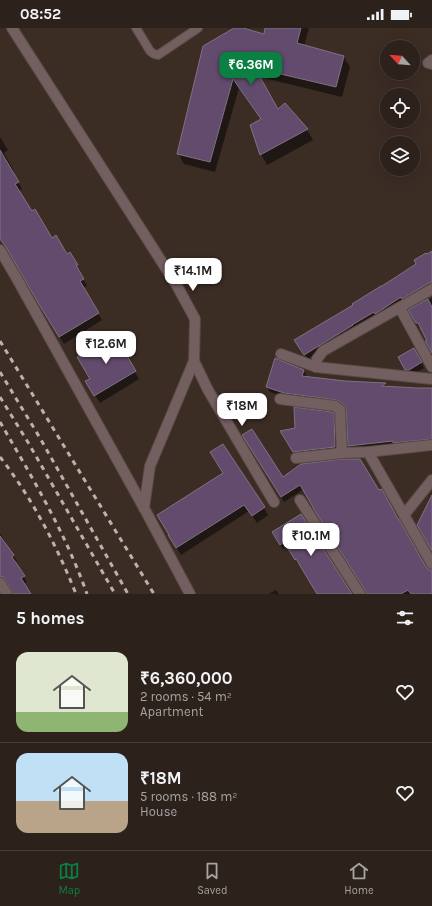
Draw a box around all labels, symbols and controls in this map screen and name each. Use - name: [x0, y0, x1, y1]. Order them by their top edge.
- text: 08:52: [20, 5, 61, 23]
- north arrow: [380, 40, 420, 80]
- map controls: [380, 40, 420, 176]
- pin: ₹6.36M: [218, 52, 284, 86]
- text: ₹6.36M: [228, 57, 274, 72]
- button: locate: [380, 88, 420, 128]
- button: layers: [380, 136, 420, 176]
- pin: ₹14.1M: [160, 258, 226, 292]
- text: ₹14.1M: [174, 263, 212, 278]
- pin: ₹12.6M: [73, 331, 139, 365]
- text: ₹12.6M: [85, 336, 127, 351]
- pin: ₹18M: [218, 393, 266, 427]
- text: ₹18M: [226, 398, 258, 413]
- pin: ₹10.1M: [278, 523, 344, 557]
- text: ₹10.1M: [291, 528, 331, 543]
- icon: filters: [394, 607, 416, 629]
- text: 5 homes: [16, 608, 85, 628]
- icon: home: [48, 668, 96, 716]
- text: ₹6,360,000: [140, 668, 233, 688]
- icon: heart: [394, 681, 416, 703]
- text: 2 rooms · 54 m²: [140, 689, 232, 704]
- text: Apartment: [140, 704, 203, 719]
- text: ₹18M: [140, 768, 182, 788]
- icon: home: [48, 769, 96, 817]
- icon: heart: [394, 782, 416, 804]
- text: 5 rooms · 188 m²: [140, 789, 238, 804]
- text: House: [140, 804, 177, 819]
- tab: Map: [58, 860, 80, 897]
- tab: Saved: [197, 860, 228, 897]
- tab: Home: [344, 860, 374, 897]

